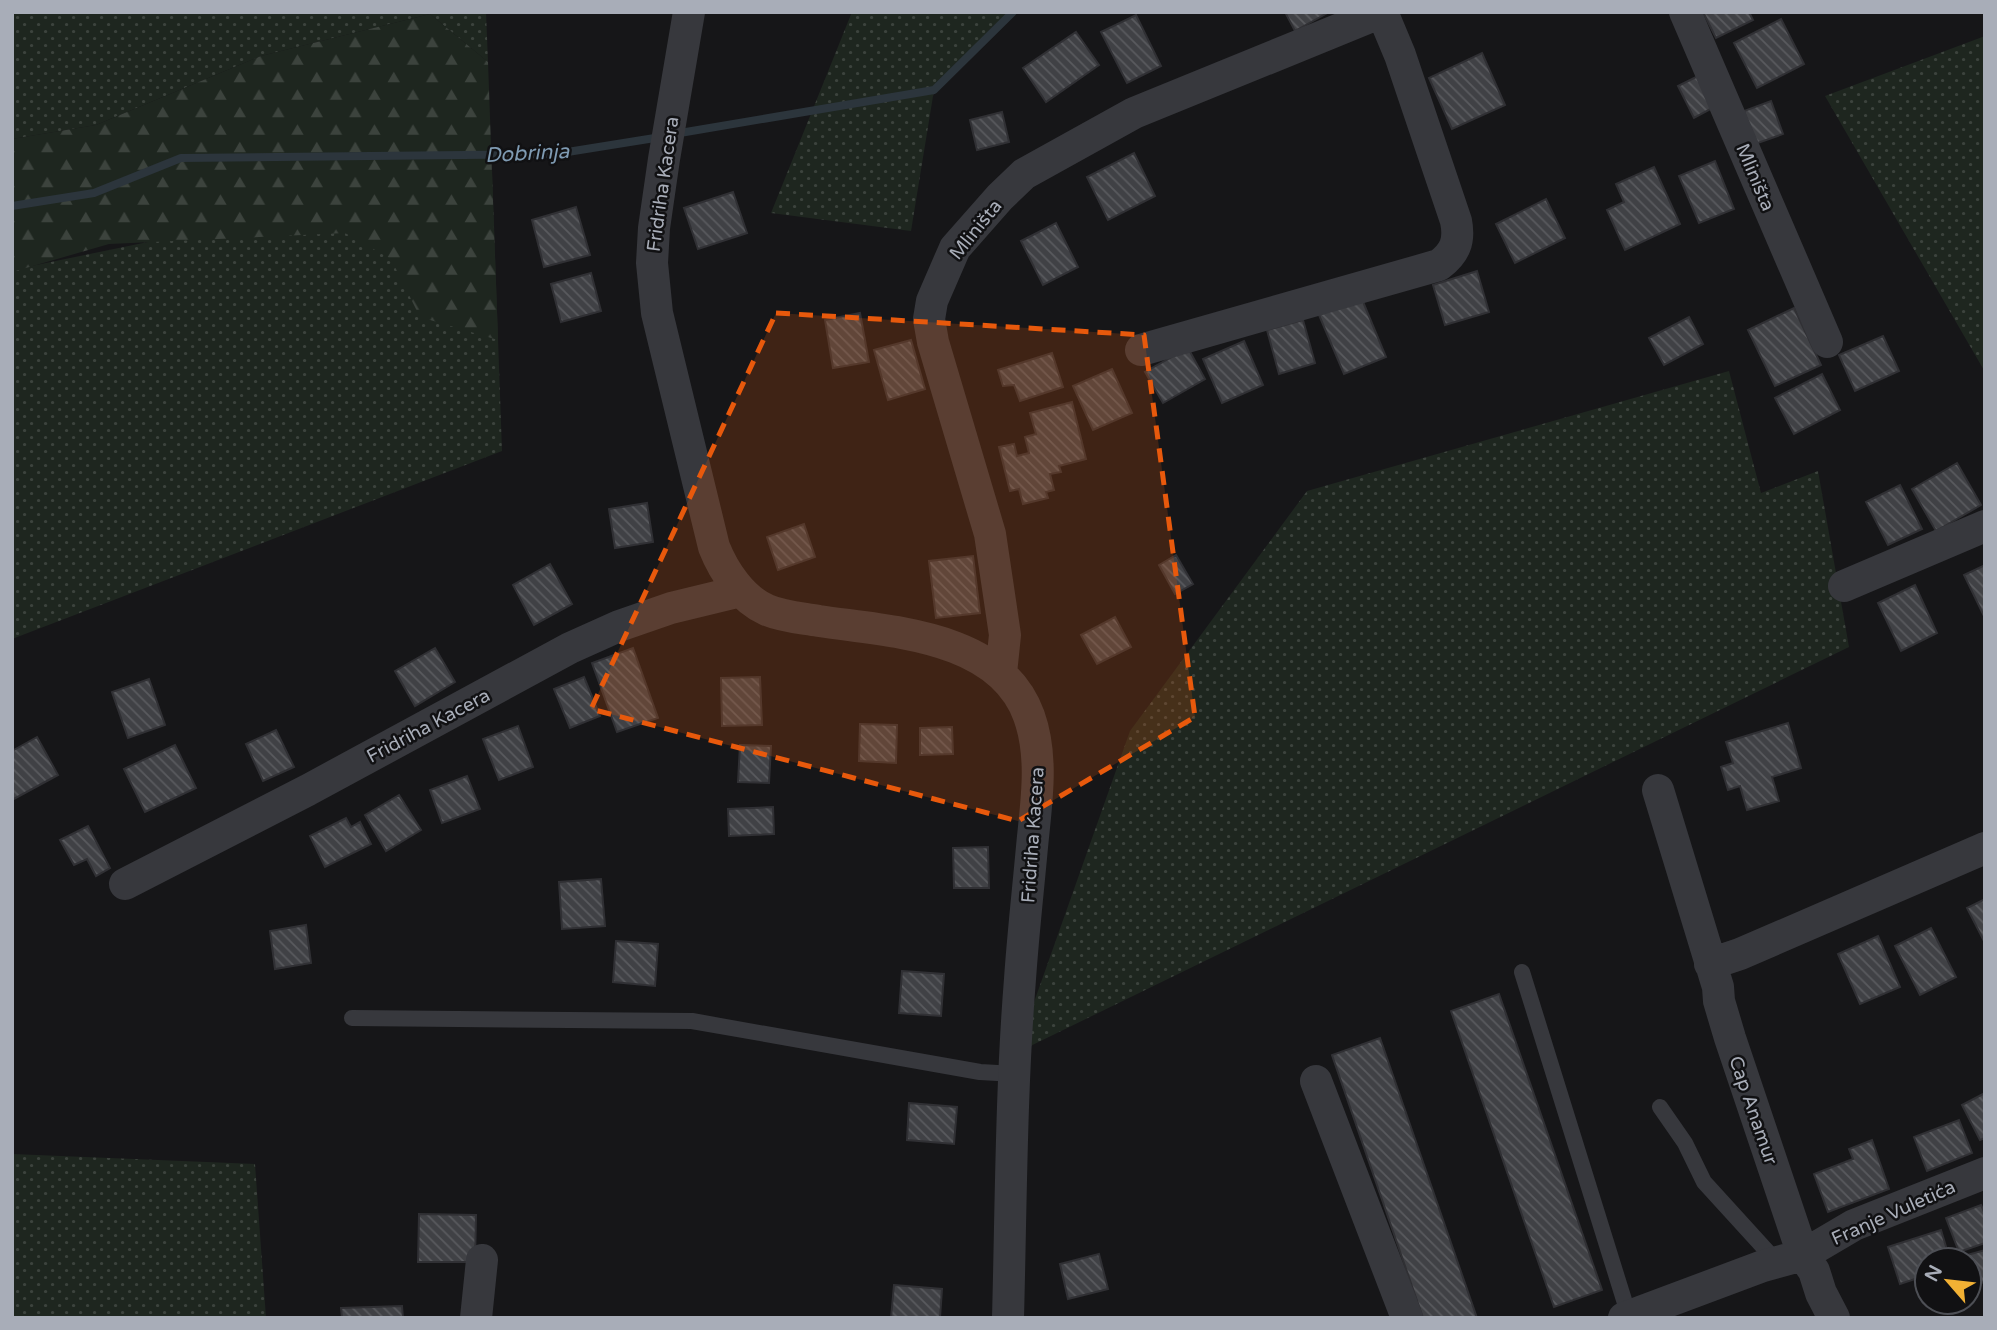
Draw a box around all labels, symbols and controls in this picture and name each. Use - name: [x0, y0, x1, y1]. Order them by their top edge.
- street label: Fridriha Kacera: [643, 115, 683, 253]
- water label: Dobrinja: [484, 139, 571, 168]
- street label: Mliništa: [1731, 140, 1779, 214]
- street label: Mliništa: [945, 195, 1007, 264]
- street label: Fridriha Kacera: [363, 684, 494, 768]
- street label: Fridriha Kacera: [1017, 766, 1049, 904]
- street label: Cap Anamur: [1724, 1053, 1782, 1168]
- street label: Franje Vuletića: [1828, 1176, 1959, 1250]
- north arrow: [1913, 1246, 1983, 1316]
- text: N: [1921, 1262, 1947, 1285]

